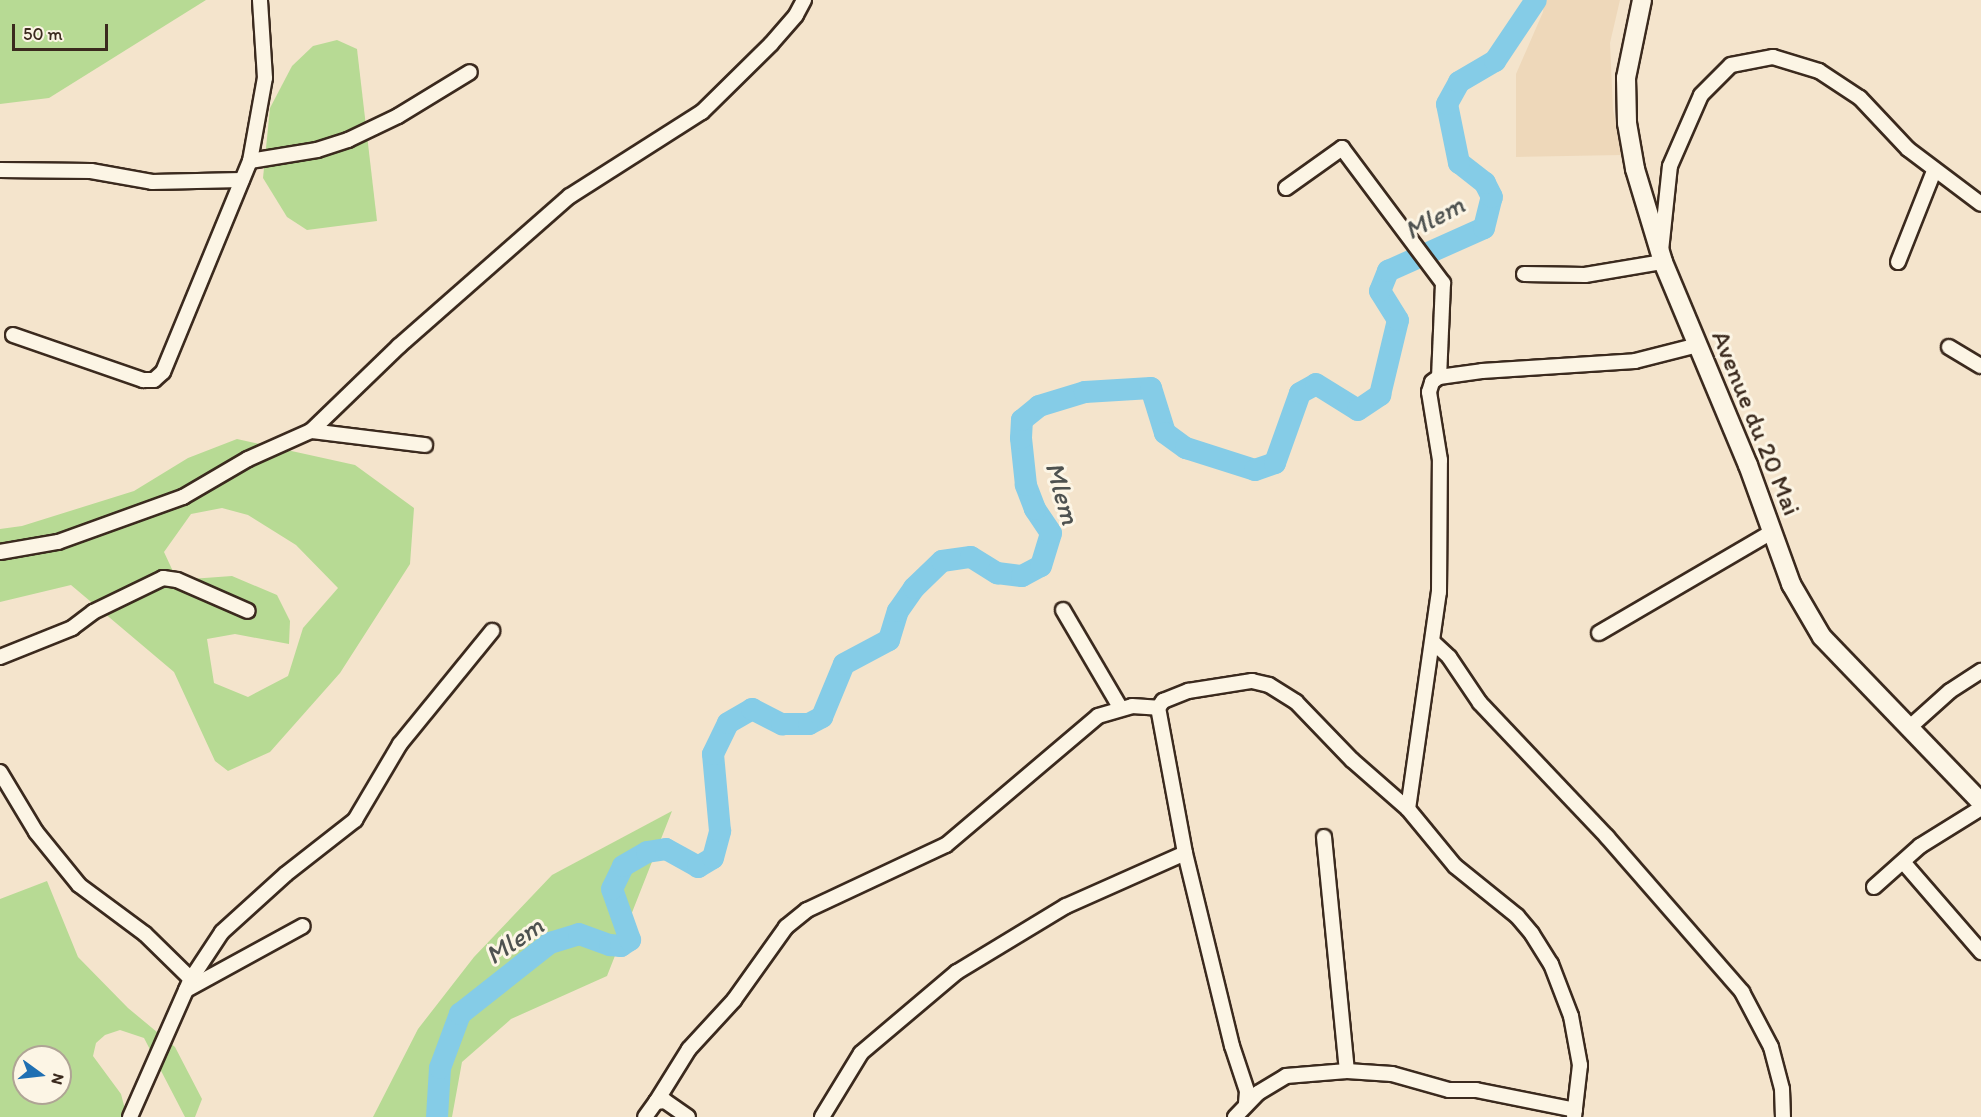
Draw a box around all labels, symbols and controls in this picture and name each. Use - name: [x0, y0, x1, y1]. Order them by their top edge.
- scale bar: [15, 12, 111, 50]
- text: 50 m: [23, 23, 63, 45]
- water label: Mlem: [1398, 188, 1470, 246]
- street label: Avenue du 20 Mai: [1704, 325, 1808, 521]
- water label: Mlem: [1039, 458, 1087, 528]
- water label: Mlem: [479, 909, 549, 971]
- north arrow: [12, 1045, 72, 1105]
- text: N: [47, 1072, 69, 1087]

